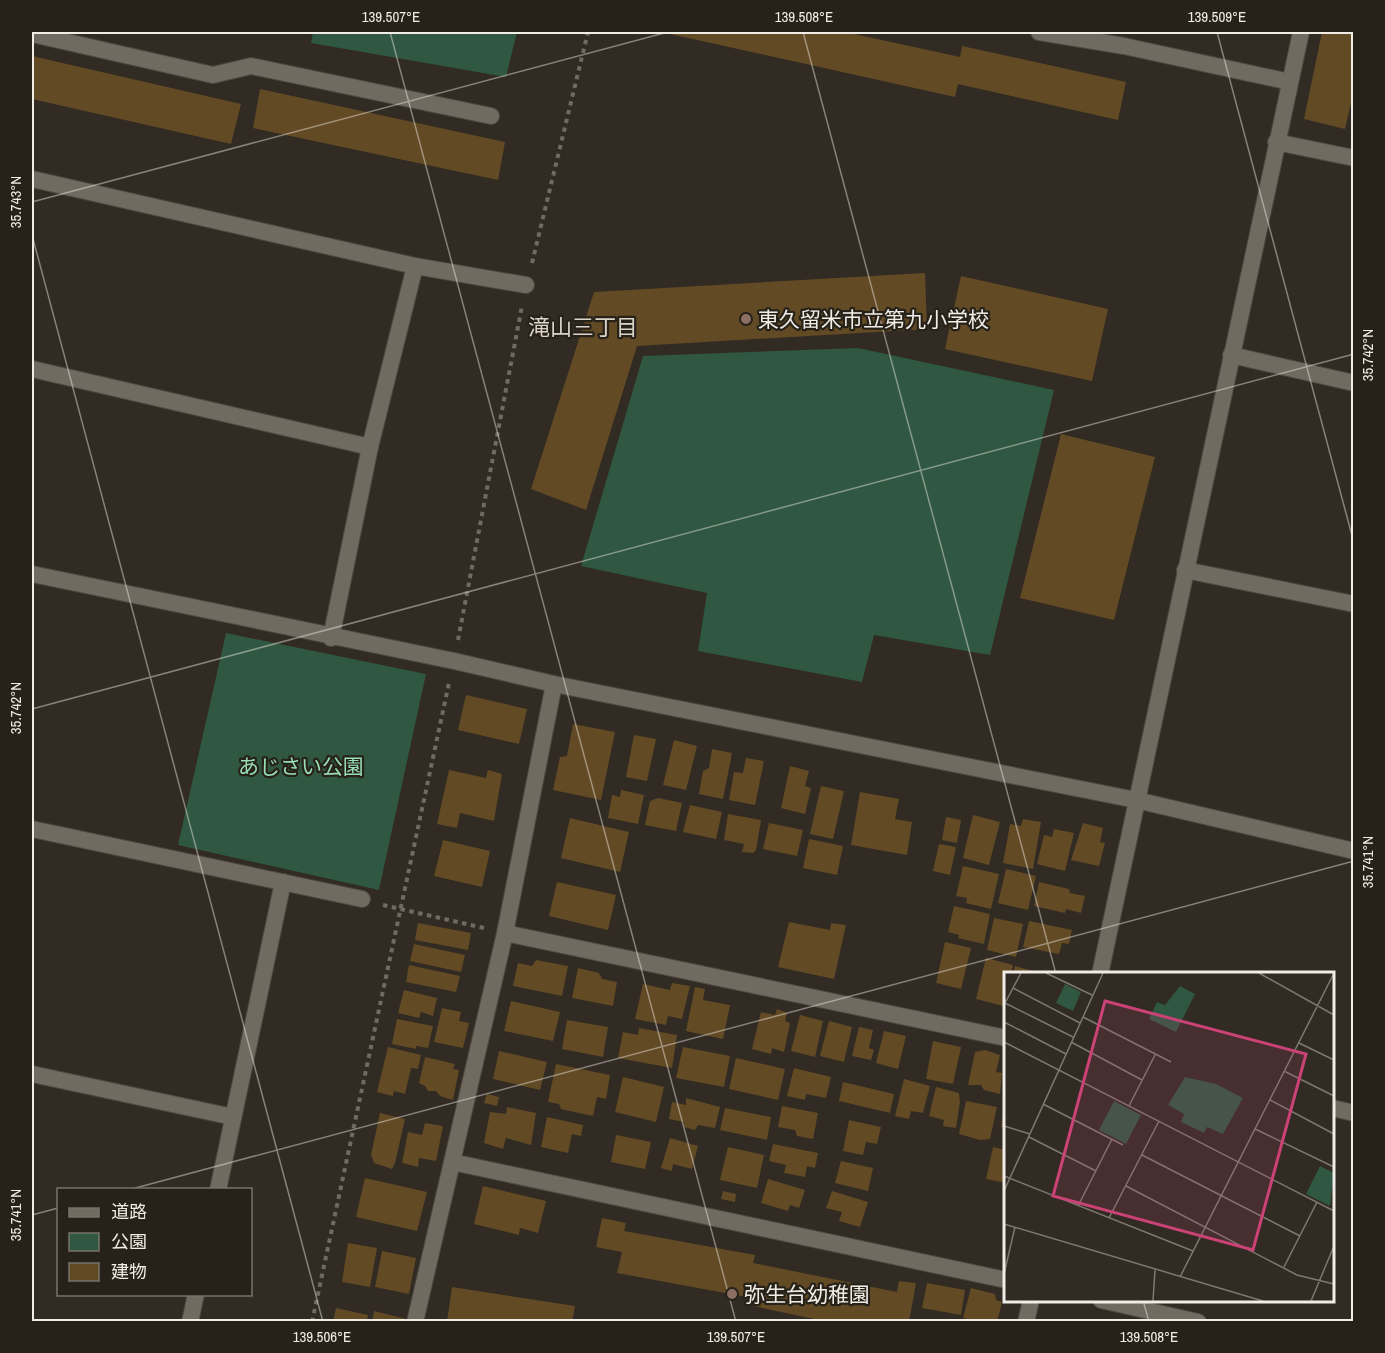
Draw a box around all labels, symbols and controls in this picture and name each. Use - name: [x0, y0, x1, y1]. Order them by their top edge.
- text: 139.507°E: [362, 6, 420, 27]
- text: 139.508°E: [775, 6, 833, 27]
- text: 139.509°E: [1188, 6, 1246, 27]
- text: 35.743°N: [5, 176, 26, 228]
- place label: 東久留米市立第九小学校: [758, 305, 989, 334]
- district label: 滝山三丁目: [528, 312, 638, 342]
- marker: 東久留米市立第九小学校: [739, 312, 753, 326]
- text: 35.742°N: [1357, 329, 1378, 381]
- text: 35.742°N: [5, 682, 26, 734]
- park label: あじさい公園: [238, 752, 364, 781]
- text: 35.741°N: [1357, 836, 1378, 888]
- inset map: [1004, 972, 1334, 1302]
- legend: [57, 1188, 252, 1296]
- text: 35.741°N: [5, 1189, 26, 1241]
- text: 道路: [111, 1199, 147, 1224]
- text: 公園: [111, 1229, 147, 1254]
- text: 建物: [111, 1259, 147, 1284]
- place label: 弥生台幼稚園: [744, 1280, 870, 1309]
- marker: 弥生台幼稚園: [725, 1287, 739, 1301]
- text: 139.506°E: [293, 1326, 351, 1347]
- text: 139.507°E: [707, 1326, 765, 1347]
- text: 139.508°E: [1120, 1326, 1178, 1347]

